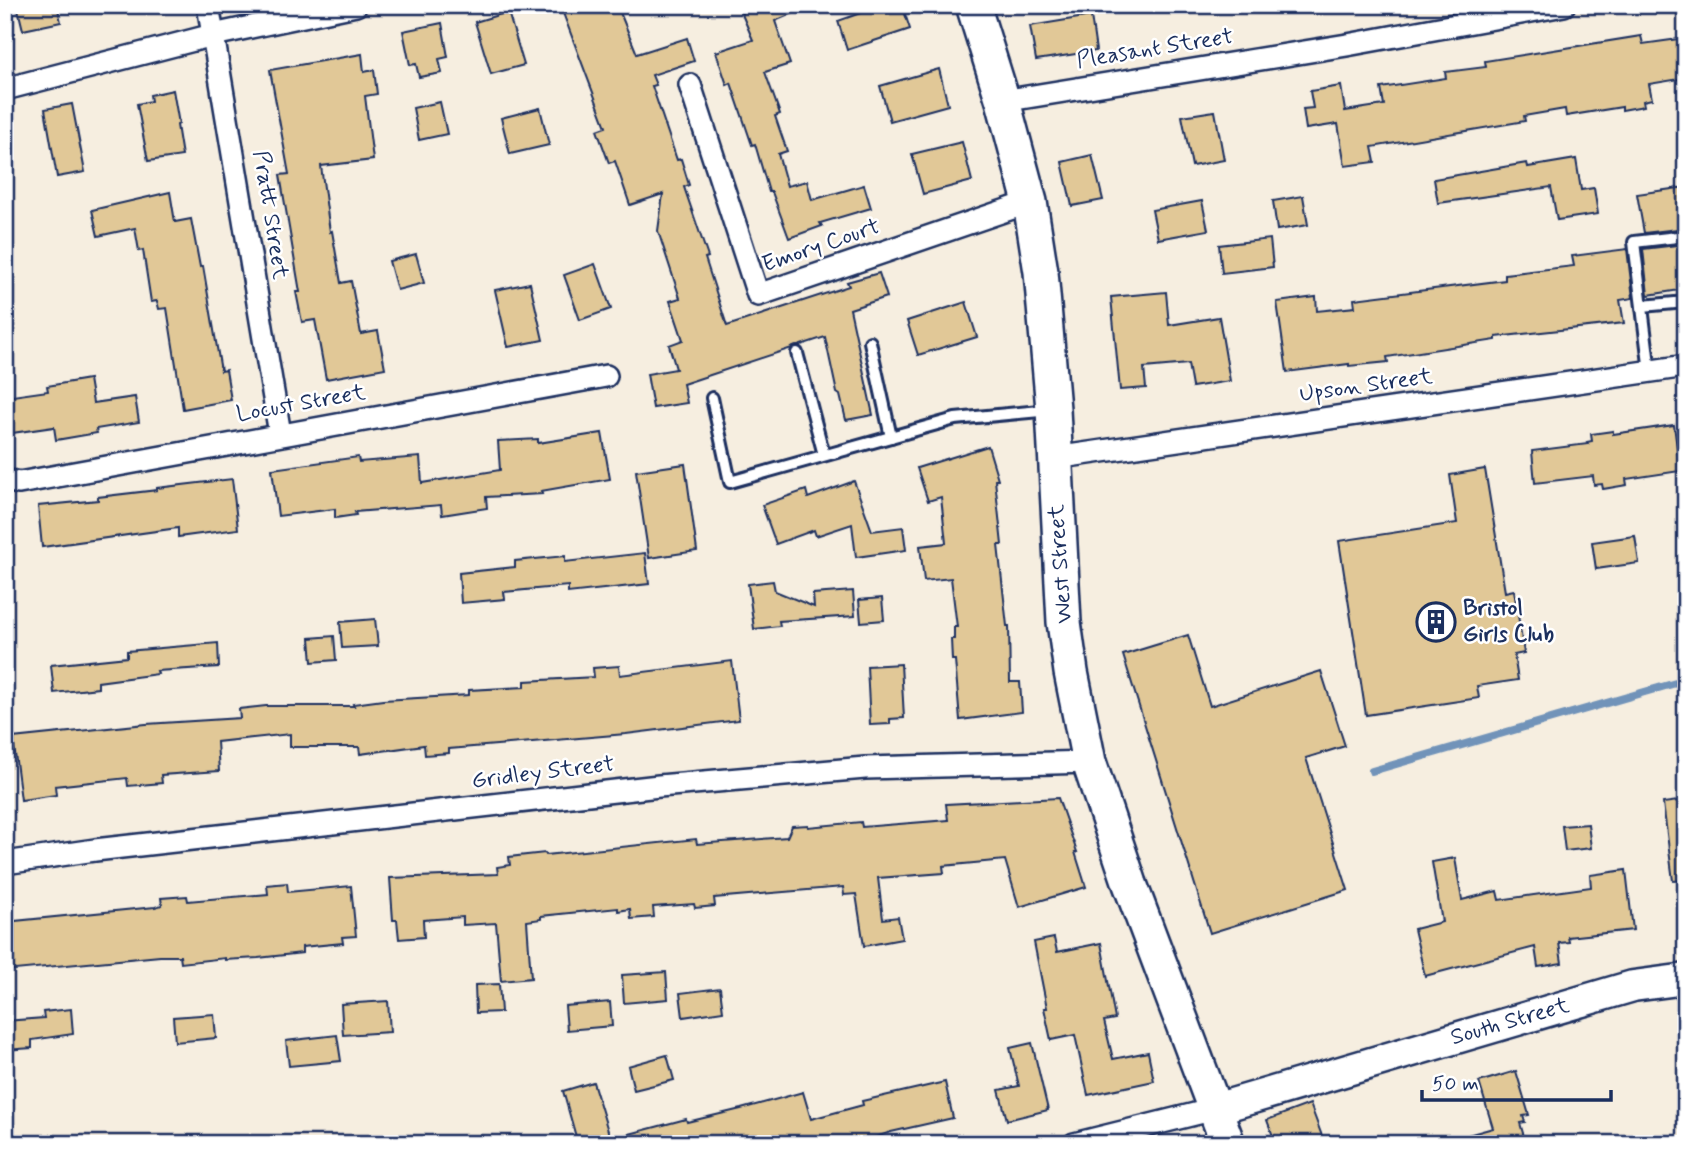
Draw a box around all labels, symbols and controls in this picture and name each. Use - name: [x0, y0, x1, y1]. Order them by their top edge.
- street label: Pleasant Street: [1075, 22, 1236, 76]
- street label: Pratt Street: [245, 149, 295, 282]
- street label: Emory Court: [758, 212, 884, 280]
- street label: Upson Street: [1298, 362, 1435, 410]
- street label: Locust Street: [234, 378, 368, 430]
- street label: West Street: [1042, 503, 1080, 625]
- place label: Bristol Girls Club: [1463, 594, 1554, 650]
- building icon: Bristol Girls Club: [1415, 601, 1457, 643]
- street label: Gridley Street: [470, 749, 616, 797]
- street label: South Street: [1447, 991, 1573, 1053]
- scale bar: [1422, 1058, 1610, 1102]
- text: 50 m: [1432, 1070, 1479, 1098]

